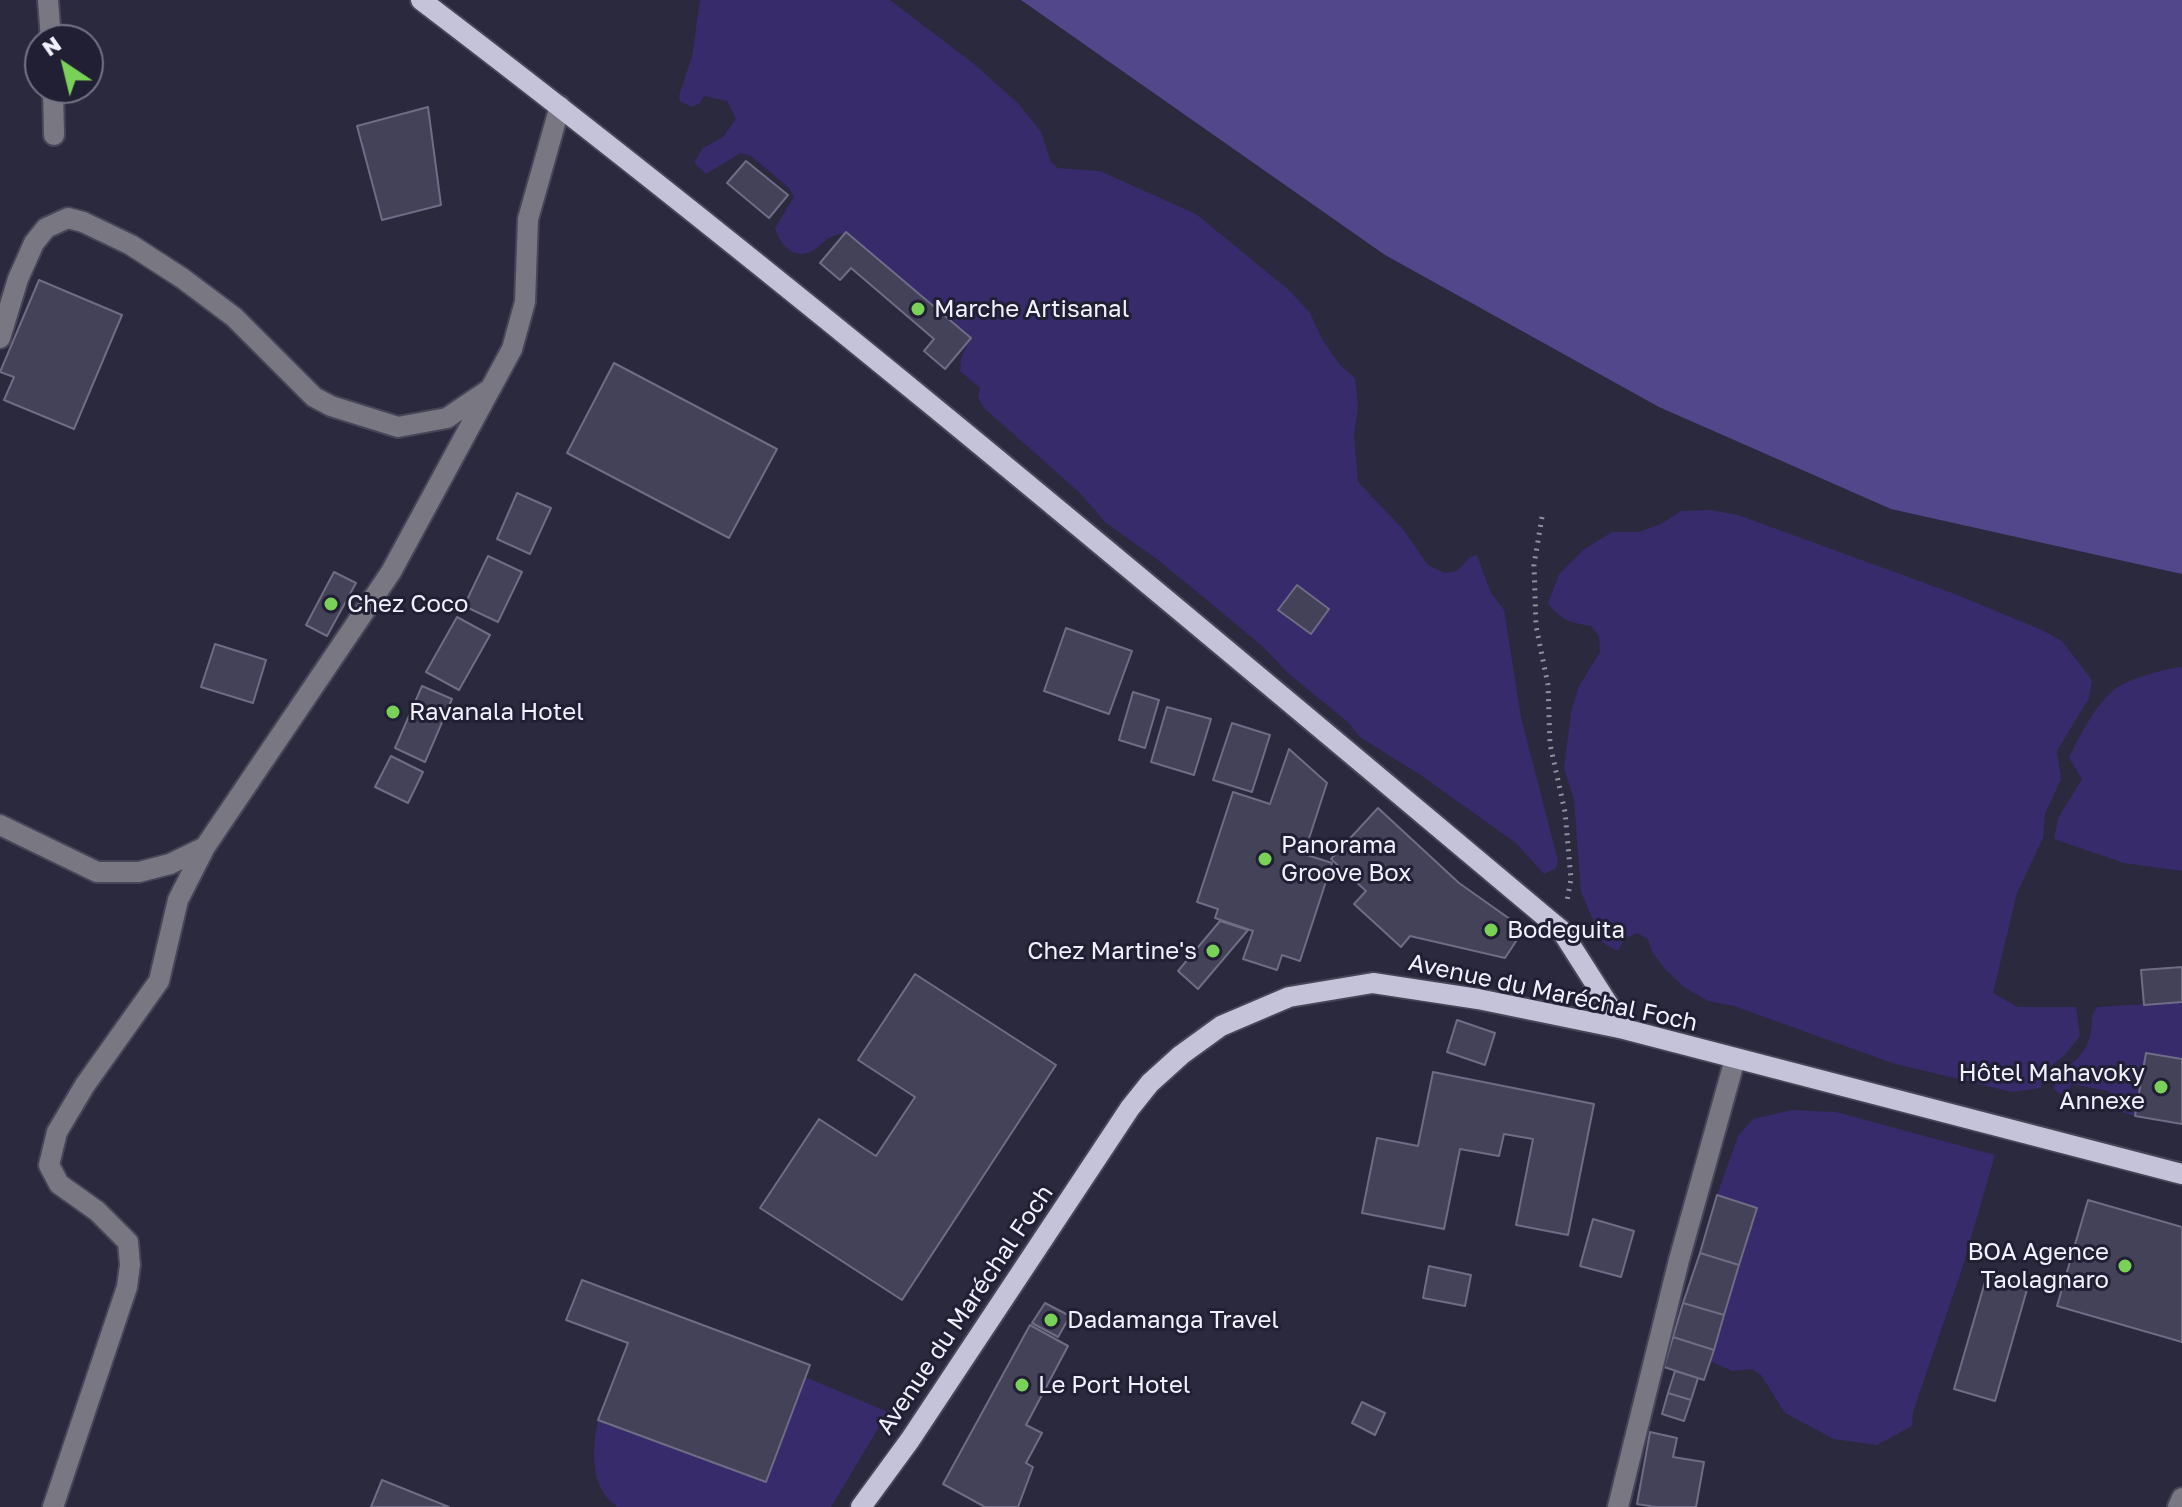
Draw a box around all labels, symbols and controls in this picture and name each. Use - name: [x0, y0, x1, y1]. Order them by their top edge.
- north arrow: [24, 24, 104, 104]
- text: N: [36, 30, 66, 61]
- place label: Marche Artisanal: [934, 295, 1129, 323]
- marker: Marche Artisanal: [909, 300, 927, 318]
- place label: Chez Coco: [347, 590, 468, 618]
- marker: Chez Coco: [322, 595, 340, 613]
- place label: Ravanala Hotel: [409, 698, 584, 726]
- marker: Ravanala Hotel: [384, 703, 402, 721]
- place label: Panorama Groove Box: [1281, 831, 1411, 887]
- marker: Panorama Groove Box: [1256, 850, 1274, 868]
- place label: Bodeguita: [1507, 916, 1625, 944]
- marker: Bodeguita: [1482, 921, 1500, 939]
- place label: Chez Martine's: [1027, 937, 1197, 965]
- marker: Chez Martine's: [1204, 942, 1222, 960]
- street label: Avenue du Maréchal Foch: [1406, 948, 1700, 1038]
- place label: Hôtel Mahavoky Annexe: [1959, 1059, 2145, 1115]
- marker: Hôtel Mahavoky Annexe: [2152, 1078, 2170, 1096]
- street label: Avenue du Maréchal Foch: [871, 1180, 1059, 1440]
- place label: BOA Agence Taolagnaro: [1967, 1238, 2109, 1294]
- marker: BOA Agence Taolagnaro: [2116, 1257, 2134, 1275]
- place label: Dadamanga Travel: [1067, 1306, 1279, 1334]
- marker: Dadamanga Travel: [1042, 1311, 1060, 1329]
- place label: Le Port Hotel: [1038, 1371, 1191, 1399]
- marker: Le Port Hotel: [1013, 1376, 1031, 1394]

